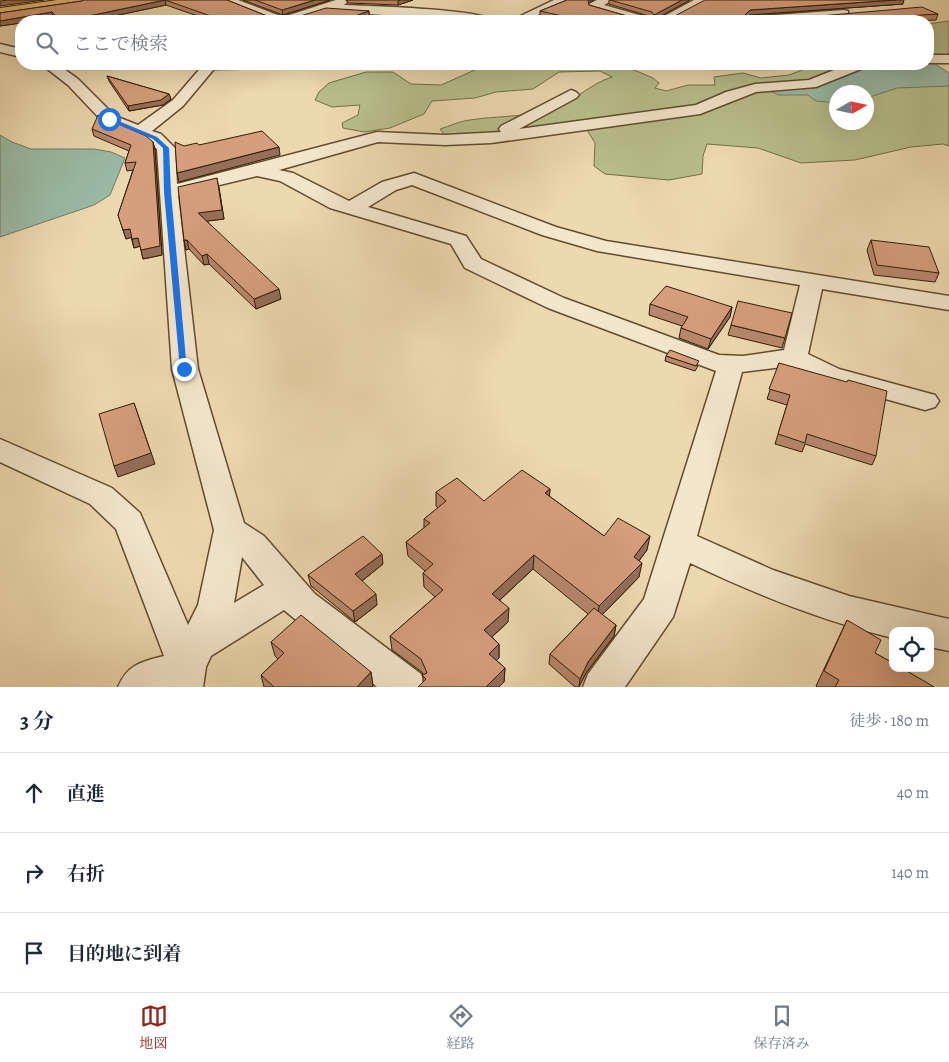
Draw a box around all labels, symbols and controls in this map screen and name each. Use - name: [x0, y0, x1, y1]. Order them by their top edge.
- search box: [15, 15, 934, 70]
- icon: search: [33, 29, 61, 57]
- text: ここで検索: [73, 31, 168, 57]
- north arrow: [829, 85, 874, 130]
- route start: [98, 108, 121, 131]
- route end: [173, 358, 196, 381]
- map controls: [889, 627, 934, 672]
- button: locate: [889, 627, 934, 672]
- text: 3 分: [20, 707, 54, 735]
- text: 徒歩 · 180 m: [849, 710, 929, 732]
- icon: ahead: [20, 779, 48, 807]
- text: 直進: [67, 781, 105, 807]
- text: 40 m: [897, 782, 929, 804]
- icon: right: [20, 859, 48, 887]
- text: 右折: [67, 861, 105, 887]
- text: 140 m: [891, 862, 929, 884]
- icon: arrive: [20, 939, 48, 967]
- text: 目的地に到着: [67, 941, 181, 967]
- tab: 地図: [140, 1002, 168, 1053]
- tab: 経路: [447, 1002, 475, 1053]
- tab: 保存済み: [754, 1002, 810, 1053]

